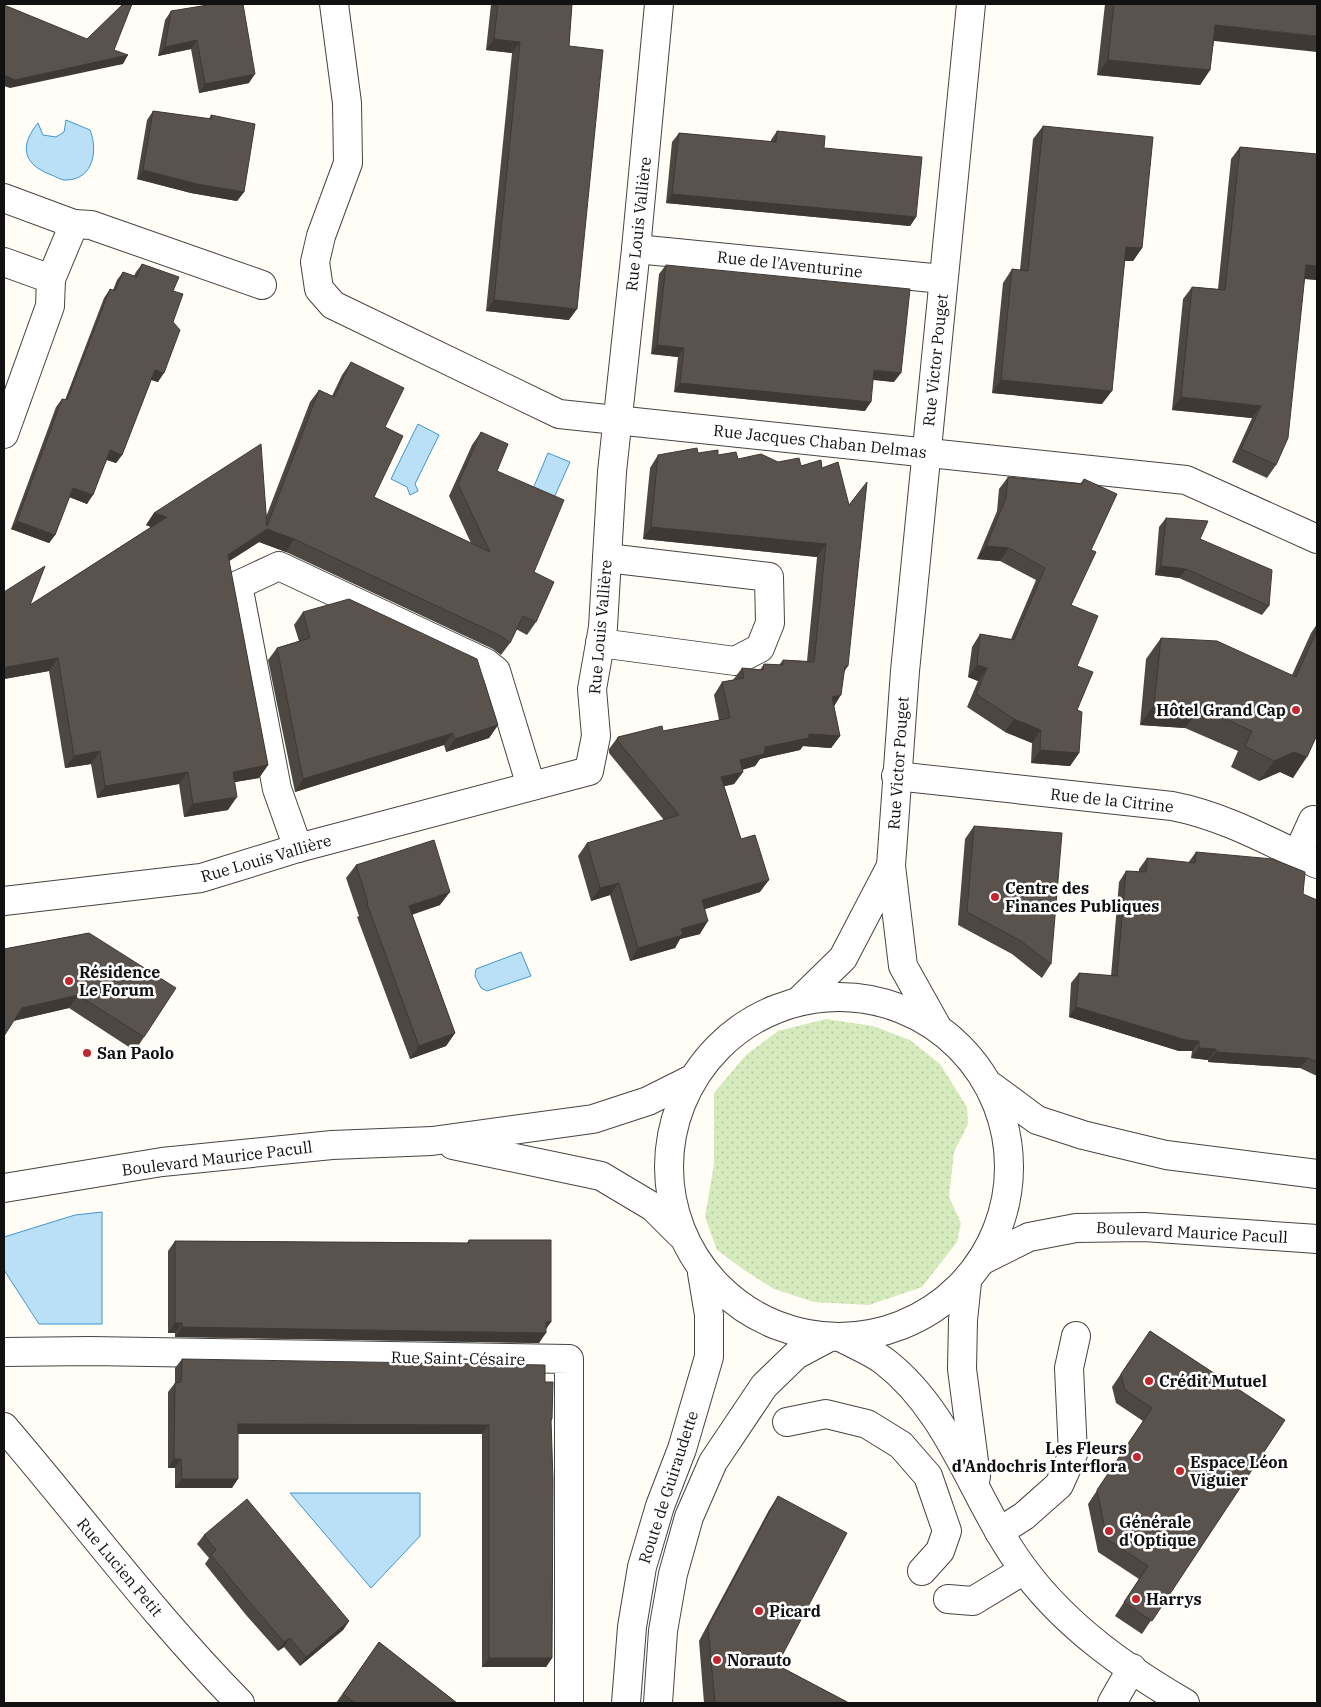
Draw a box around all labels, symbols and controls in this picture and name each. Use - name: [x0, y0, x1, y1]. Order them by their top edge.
- street label: Rue Louis Vallière: [621, 156, 655, 292]
- street label: Rue de l'Aventurine: [716, 246, 864, 282]
- street label: Rue Victor Pouget: [918, 292, 952, 427]
- street label: Rue Jacques Chaban Delmas: [712, 420, 928, 462]
- street label: Rue Louis Vallière: [584, 559, 616, 695]
- street label: Rue Victor Pouget: [883, 695, 913, 830]
- place label: Hôtel Grand Cap: [1156, 700, 1286, 720]
- marker: Hôtel Grand Cap: [1290, 704, 1302, 716]
- street label: Rue de la Citrine: [1049, 784, 1175, 816]
- street label: Rue Louis Vallière: [198, 830, 334, 886]
- place label: Centre des Finances Publiques: [1005, 878, 1159, 916]
- marker: Centre des Finances Publiques: [989, 891, 1001, 903]
- place label: Résidence Le Forum: [79, 962, 160, 1000]
- marker: Résidence Le Forum: [63, 975, 75, 987]
- place label: San Paolo: [97, 1043, 174, 1063]
- marker: San Paolo: [81, 1047, 93, 1059]
- street label: Boulevard Maurice Pacull: [121, 1136, 314, 1180]
- street label: Boulevard Maurice Pacull: [1096, 1217, 1289, 1247]
- street label: Rue Saint-Césaire: [391, 1347, 525, 1369]
- place label: Crédit Mutuel: [1159, 1371, 1267, 1391]
- marker: Crédit Mutuel: [1143, 1375, 1155, 1387]
- street label: Route de Guiraudette: [634, 1408, 702, 1566]
- place label: Les Fleurs d'Andochris Interflora: [952, 1438, 1127, 1476]
- marker: Les Fleurs d'Andochris Interflora: [1131, 1451, 1143, 1463]
- place label: Espace Léon Viguier: [1190, 1452, 1289, 1490]
- marker: Espace Léon Viguier: [1174, 1465, 1186, 1477]
- place label: Générale d'Optique: [1119, 1512, 1196, 1550]
- street label: Rue Lucien Petit: [73, 1514, 167, 1621]
- marker: Générale d'Optique: [1103, 1525, 1115, 1537]
- place label: Harrys: [1146, 1589, 1202, 1609]
- marker: Harrys: [1130, 1593, 1142, 1605]
- place label: Picard: [769, 1601, 821, 1621]
- marker: Picard: [753, 1605, 765, 1617]
- place label: Norauto: [727, 1650, 791, 1670]
- marker: Norauto: [711, 1654, 723, 1666]

